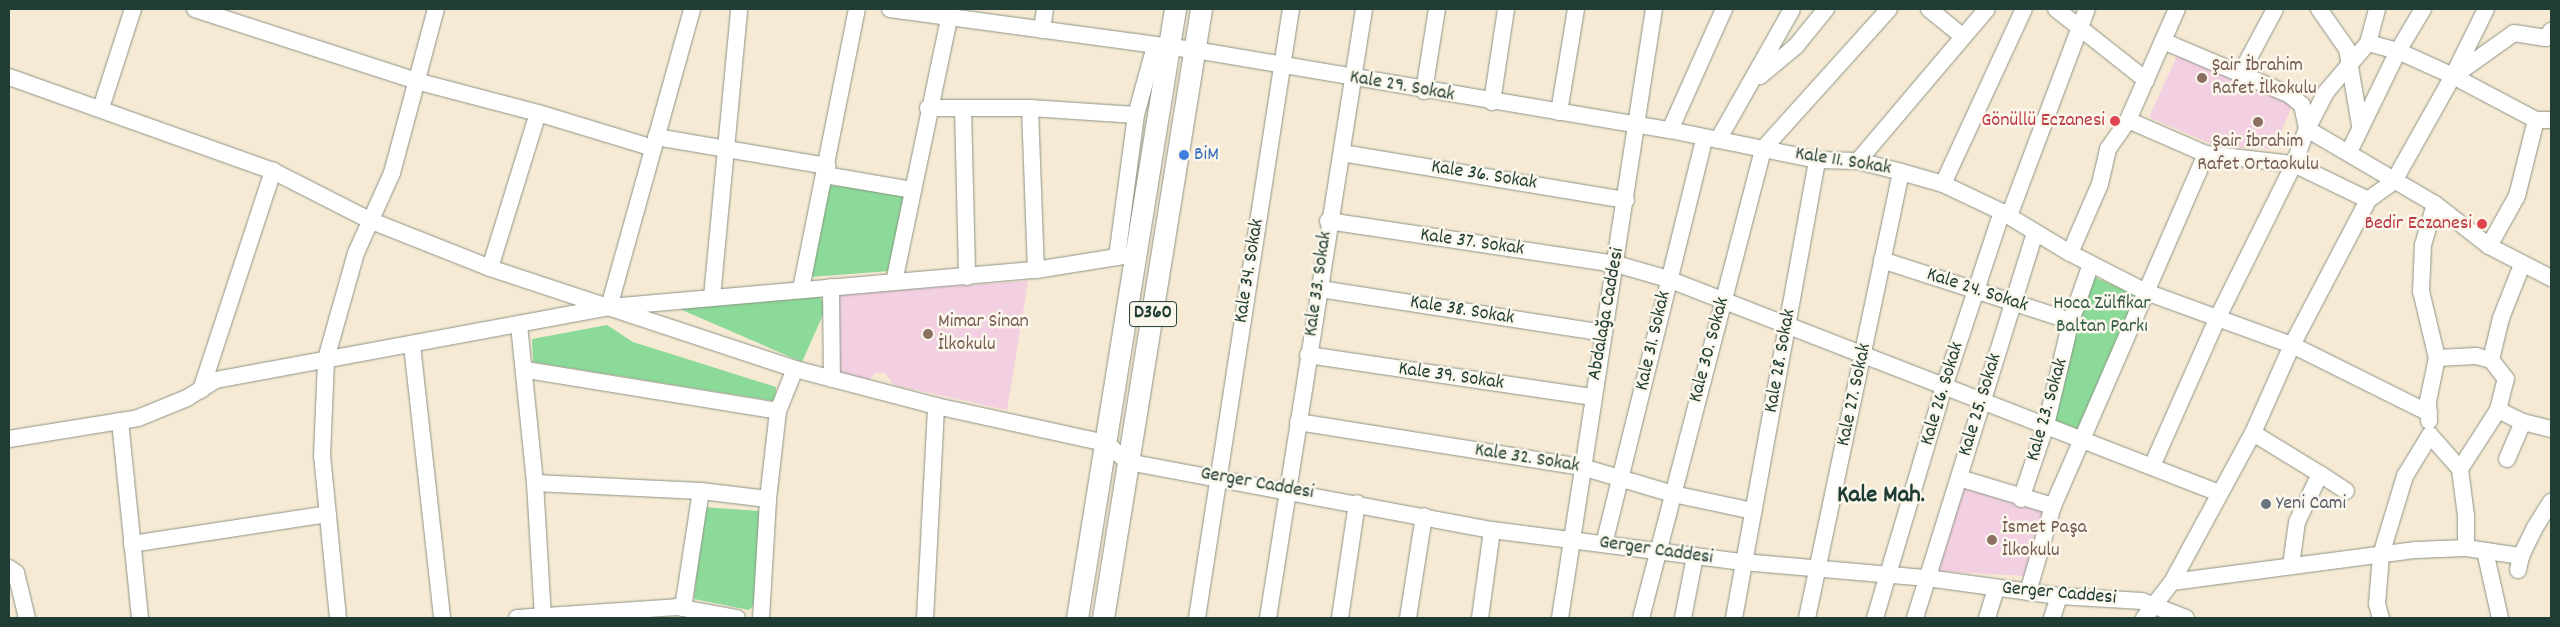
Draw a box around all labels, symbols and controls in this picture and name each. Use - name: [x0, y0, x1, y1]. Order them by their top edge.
- place label: Şair İbrahim Rafet İlkokulu: [2212, 54, 2317, 101]
- street label: Kale 29. Sokak: [1348, 66, 1456, 108]
- marker: Şair İbrahim Rafet İlkokulu: [2196, 72, 2208, 84]
- place label: Gönüllü Eczanesi: [1981, 109, 2105, 133]
- marker: Gönüllü Eczanesi: [2109, 115, 2121, 127]
- marker: Şair İbrahim Rafet Ortaokulu: [2252, 116, 2264, 128]
- place label: Şair İbrahim Rafet Ortaokulu: [2197, 130, 2319, 177]
- place label: BiM: [1194, 143, 1219, 167]
- street label: Kale 11. Sokak: [1793, 143, 1893, 181]
- marker: BiM: [1178, 149, 1190, 161]
- street label: Kale 36. Sokak: [1429, 156, 1539, 196]
- place label: Bedir Eczanesi: [2364, 212, 2472, 236]
- street label: Kale 34. Sokak: [1230, 217, 1270, 325]
- marker: Bedir Eczanesi: [2476, 218, 2488, 230]
- street label: Kale 37. Sokak: [1418, 224, 1526, 262]
- street label: Kale 33. Sokak: [1300, 230, 1338, 338]
- street label: Abdalağa Caddesi: [1584, 246, 1630, 382]
- street label: Kale 24. Sokak: [1923, 263, 2031, 319]
- street label: Kale 31. Sokak: [1631, 289, 1677, 393]
- street label: Kale 38. Sokak: [1408, 291, 1516, 331]
- park label: Hoca Zülfikar Baltan Parkı: [2053, 293, 2151, 340]
- street label: Kale 30. Sokak: [1684, 295, 1736, 405]
- road number: D360: [1128, 298, 1178, 330]
- street label: Kale 28. Sokak: [1760, 307, 1802, 415]
- place label: Mimar Sinan İlkokulu: [938, 310, 1029, 357]
- marker: Mimar Sinan İlkokulu: [922, 328, 934, 340]
- street label: Kale 26. Sokak: [1916, 339, 1970, 449]
- street label: Kale 27. Sokak: [1832, 341, 1878, 449]
- street label: Kale 25. Sokak: [1954, 351, 2008, 459]
- street label: Kale 23. Sokak: [2022, 356, 2074, 464]
- street label: Kale 39. Sokak: [1397, 358, 1505, 396]
- street label: Kale 32. Sokak: [1473, 439, 1581, 479]
- street label: Gerger Caddesi: [1198, 462, 1316, 506]
- district label: Kale Mah.: [1837, 481, 1925, 511]
- place label: Yeni Cami: [2276, 492, 2346, 516]
- marker: Yeni Cami: [2260, 498, 2272, 510]
- place label: İsmet Paşa İlkokulu: [2002, 516, 2087, 563]
- street label: Gerger Caddesi: [1597, 531, 1715, 571]
- marker: İsmet Paşa İlkokulu: [1986, 534, 1998, 546]
- street label: Gerger Caddesi: [2001, 577, 2117, 611]

